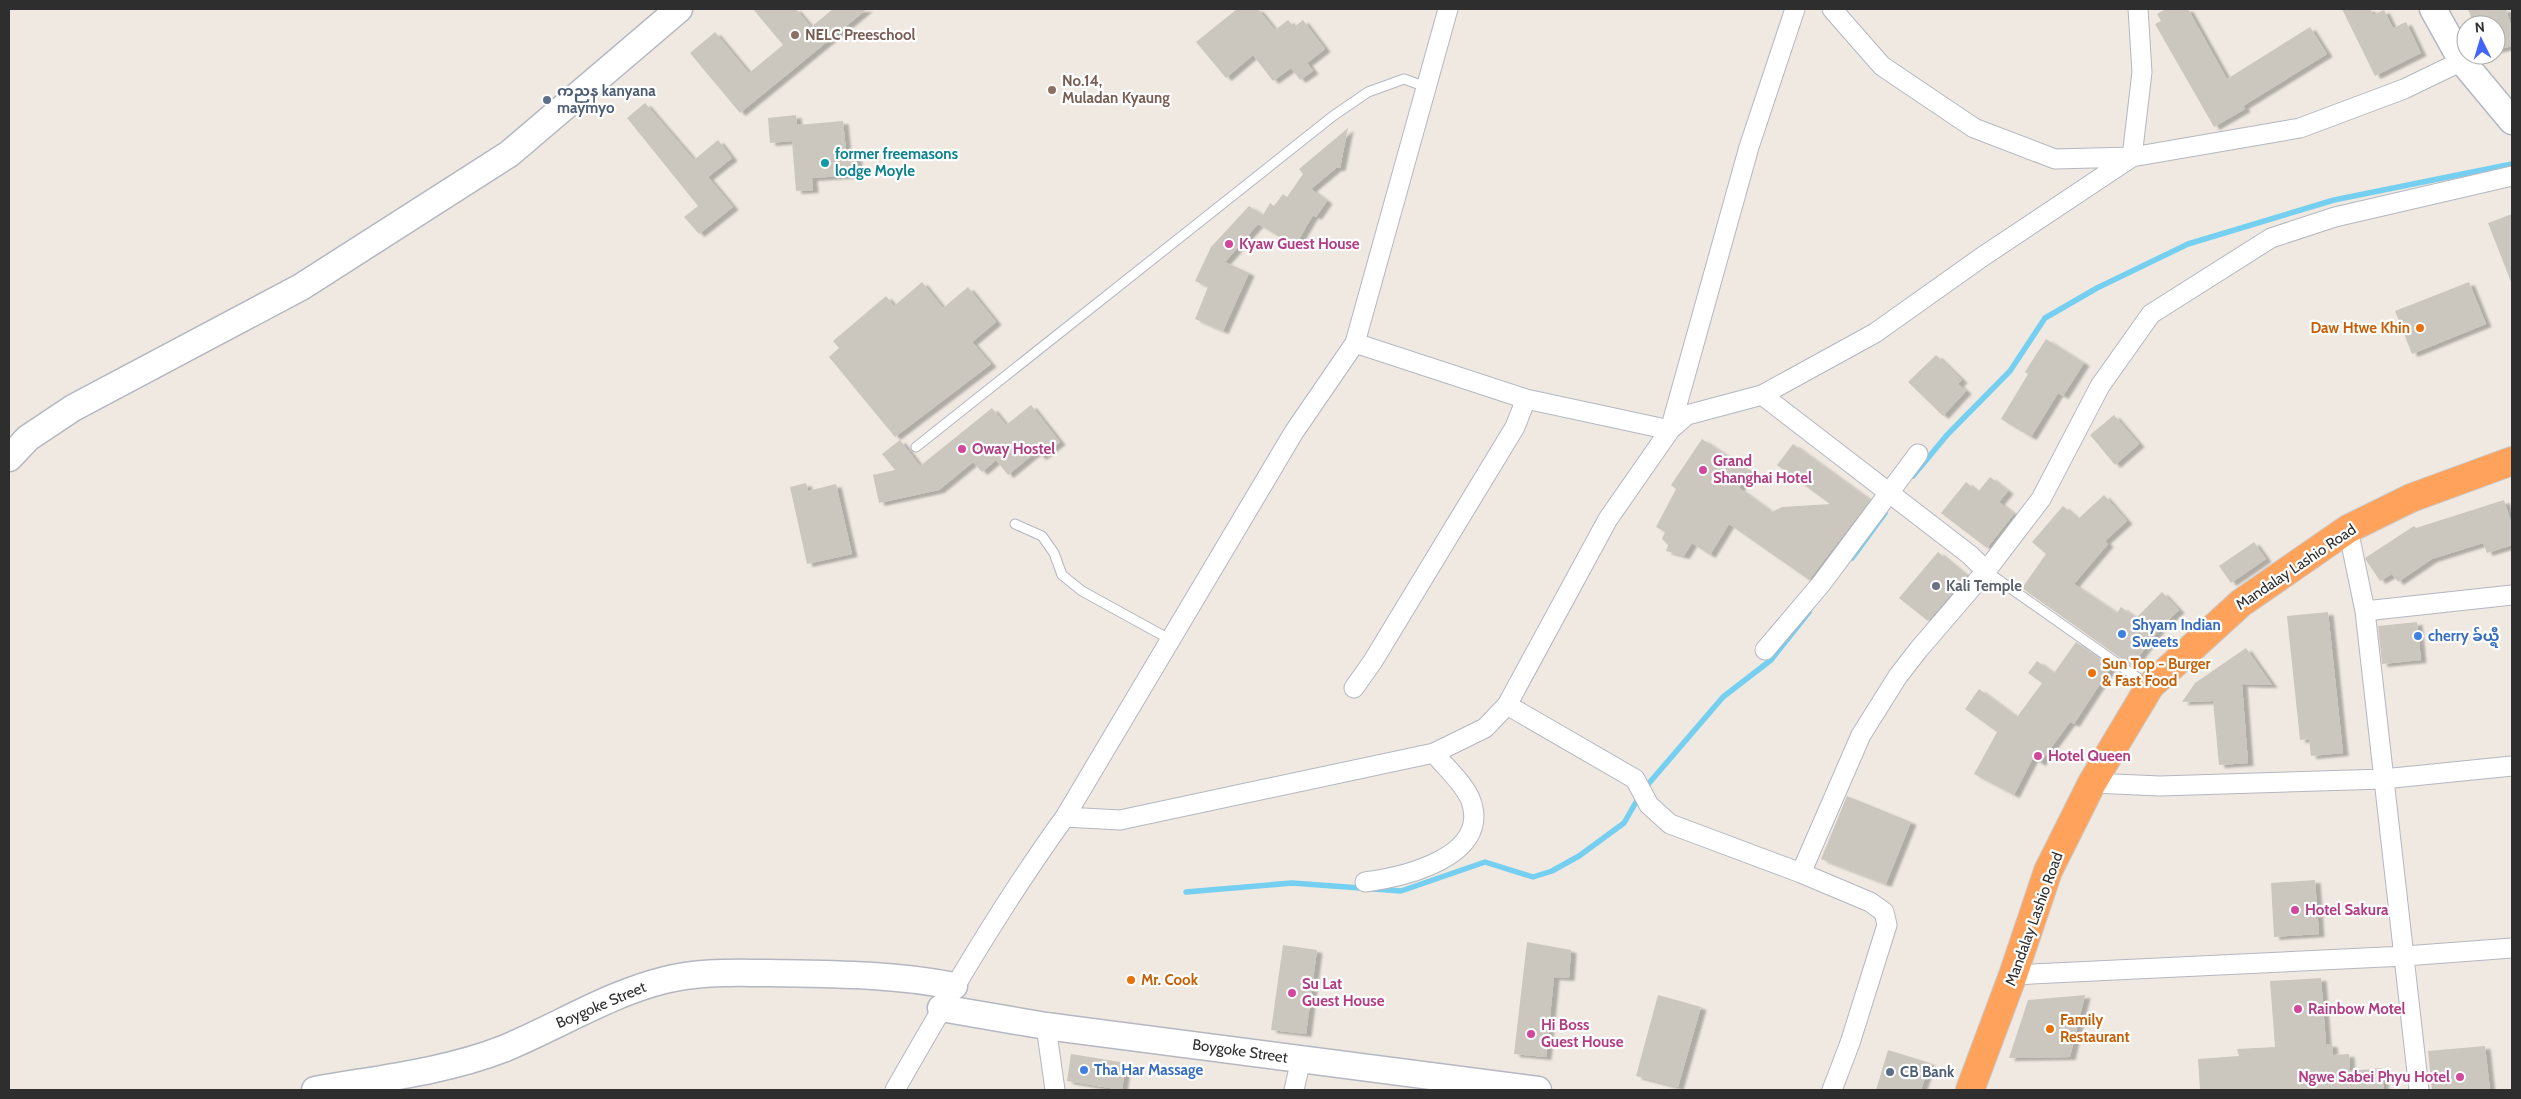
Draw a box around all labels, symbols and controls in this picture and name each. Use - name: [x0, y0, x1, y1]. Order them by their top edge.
- north arrow: [2456, 15, 2506, 65]
- text: N: [2474, 18, 2486, 36]
- place label: NELC Preeschool: [805, 26, 916, 44]
- marker: NELC Preeschool: [789, 29, 801, 41]
- place label: No.14, Muladan Kyaung: [1062, 72, 1170, 107]
- place label: ကညန kanyana maymyo: [557, 82, 656, 117]
- marker: No.14, Muladan Kyaung: [1046, 84, 1058, 96]
- marker: ကညန kanyana maymyo: [541, 94, 553, 106]
- place label: former freemasons lodge Moyle: [835, 145, 958, 180]
- marker: former freemasons lodge Moyle: [819, 157, 831, 169]
- place label: Kyaw Guest House: [1239, 235, 1360, 253]
- marker: Kyaw Guest House: [1223, 238, 1235, 250]
- place label: Daw Htwe Khin: [2310, 319, 2410, 337]
- marker: Daw Htwe Khin: [2414, 322, 2426, 334]
- place label: Oway Hostel: [972, 440, 1055, 458]
- marker: Oway Hostel: [956, 443, 968, 455]
- place label: Grand Shanghai Hotel: [1713, 452, 1812, 487]
- marker: Grand Shanghai Hotel: [1697, 464, 1709, 476]
- street label: Mandalay Lashio Road: [2233, 520, 2359, 614]
- place label: Kali Temple: [1946, 577, 2022, 595]
- marker: Kali Temple: [1930, 580, 1942, 592]
- place label: Shyam Indian Sweets: [2132, 616, 2221, 651]
- place label: cherry ခ်ယ္ရီ: [2428, 626, 2499, 648]
- marker: Shyam Indian Sweets: [2116, 628, 2128, 640]
- marker: cherry ခ်ယ္ရီ: [2412, 630, 2424, 642]
- place label: Sun Top - Burger & Fast Food: [2102, 655, 2211, 690]
- marker: Sun Top - Burger & Fast Food: [2086, 667, 2098, 679]
- place label: Hotel Queen: [2048, 747, 2131, 765]
- marker: Hotel Queen: [2032, 750, 2044, 762]
- street label: Mandalay Lashio Road: [2001, 850, 2067, 988]
- place label: Hotel Sakura: [2305, 901, 2389, 919]
- marker: Hotel Sakura: [2289, 904, 2301, 916]
- place label: Mr. Cook: [1141, 971, 1199, 989]
- marker: Mr. Cook: [1125, 974, 1137, 986]
- place label: Su Lat Guest House: [1302, 975, 1385, 1010]
- street label: Boygoke Street: [553, 978, 649, 1032]
- marker: Su Lat Guest House: [1286, 987, 1298, 999]
- place label: Rainbow Motel: [2308, 1000, 2406, 1018]
- marker: Rainbow Motel: [2292, 1003, 2304, 1015]
- place label: Family Restaurant: [2060, 1011, 2130, 1046]
- place label: Hi Boss Guest House: [1541, 1016, 1624, 1051]
- marker: Family Restaurant: [2044, 1023, 2056, 1035]
- marker: Hi Boss Guest House: [1525, 1028, 1537, 1040]
- street label: Boygoke Street: [1191, 1035, 1289, 1067]
- place label: Tha Har Massage: [1094, 1061, 1203, 1079]
- place label: CB Bank: [1900, 1063, 1955, 1081]
- marker: Tha Har Massage: [1078, 1064, 1090, 1076]
- marker: CB Bank: [1884, 1066, 1896, 1078]
- place label: Ngwe Sabei Phyu Hotel: [2298, 1068, 2450, 1086]
- marker: Ngwe Sabei Phyu Hotel: [2454, 1071, 2466, 1083]

